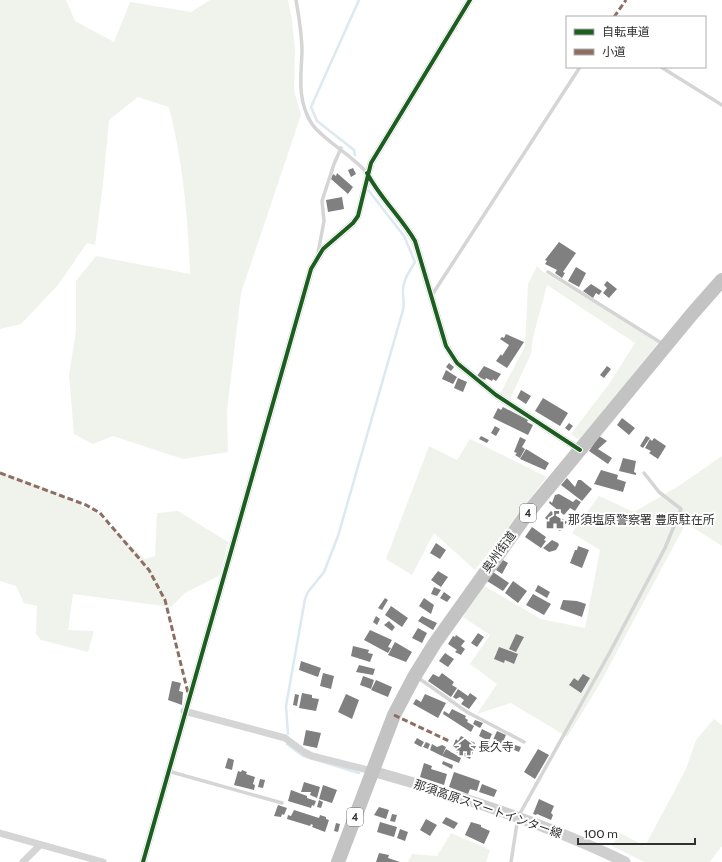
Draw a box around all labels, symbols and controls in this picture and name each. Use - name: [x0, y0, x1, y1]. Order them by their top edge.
- legend: [566, 16, 706, 68]
- text: 自転車道: [602, 24, 650, 39]
- text: 小道: [602, 44, 626, 59]
- road number: 4: [520, 504, 536, 522]
- public building icon: 那須塩原警察署 豊原駐在所: [545, 510, 565, 530]
- place label: 那須塩原警察署 豊原駐在所: [568, 512, 715, 527]
- street label: 奥州街道: [478, 528, 519, 576]
- temple icon: 長久寺: [455, 737, 475, 757]
- place label: 長久寺: [478, 739, 514, 754]
- street label: 那須高原スマートインター線: [412, 776, 564, 841]
- road number: 4: [347, 808, 363, 826]
- scale bar: [578, 820, 695, 846]
- text: 100 m: [584, 826, 618, 841]

